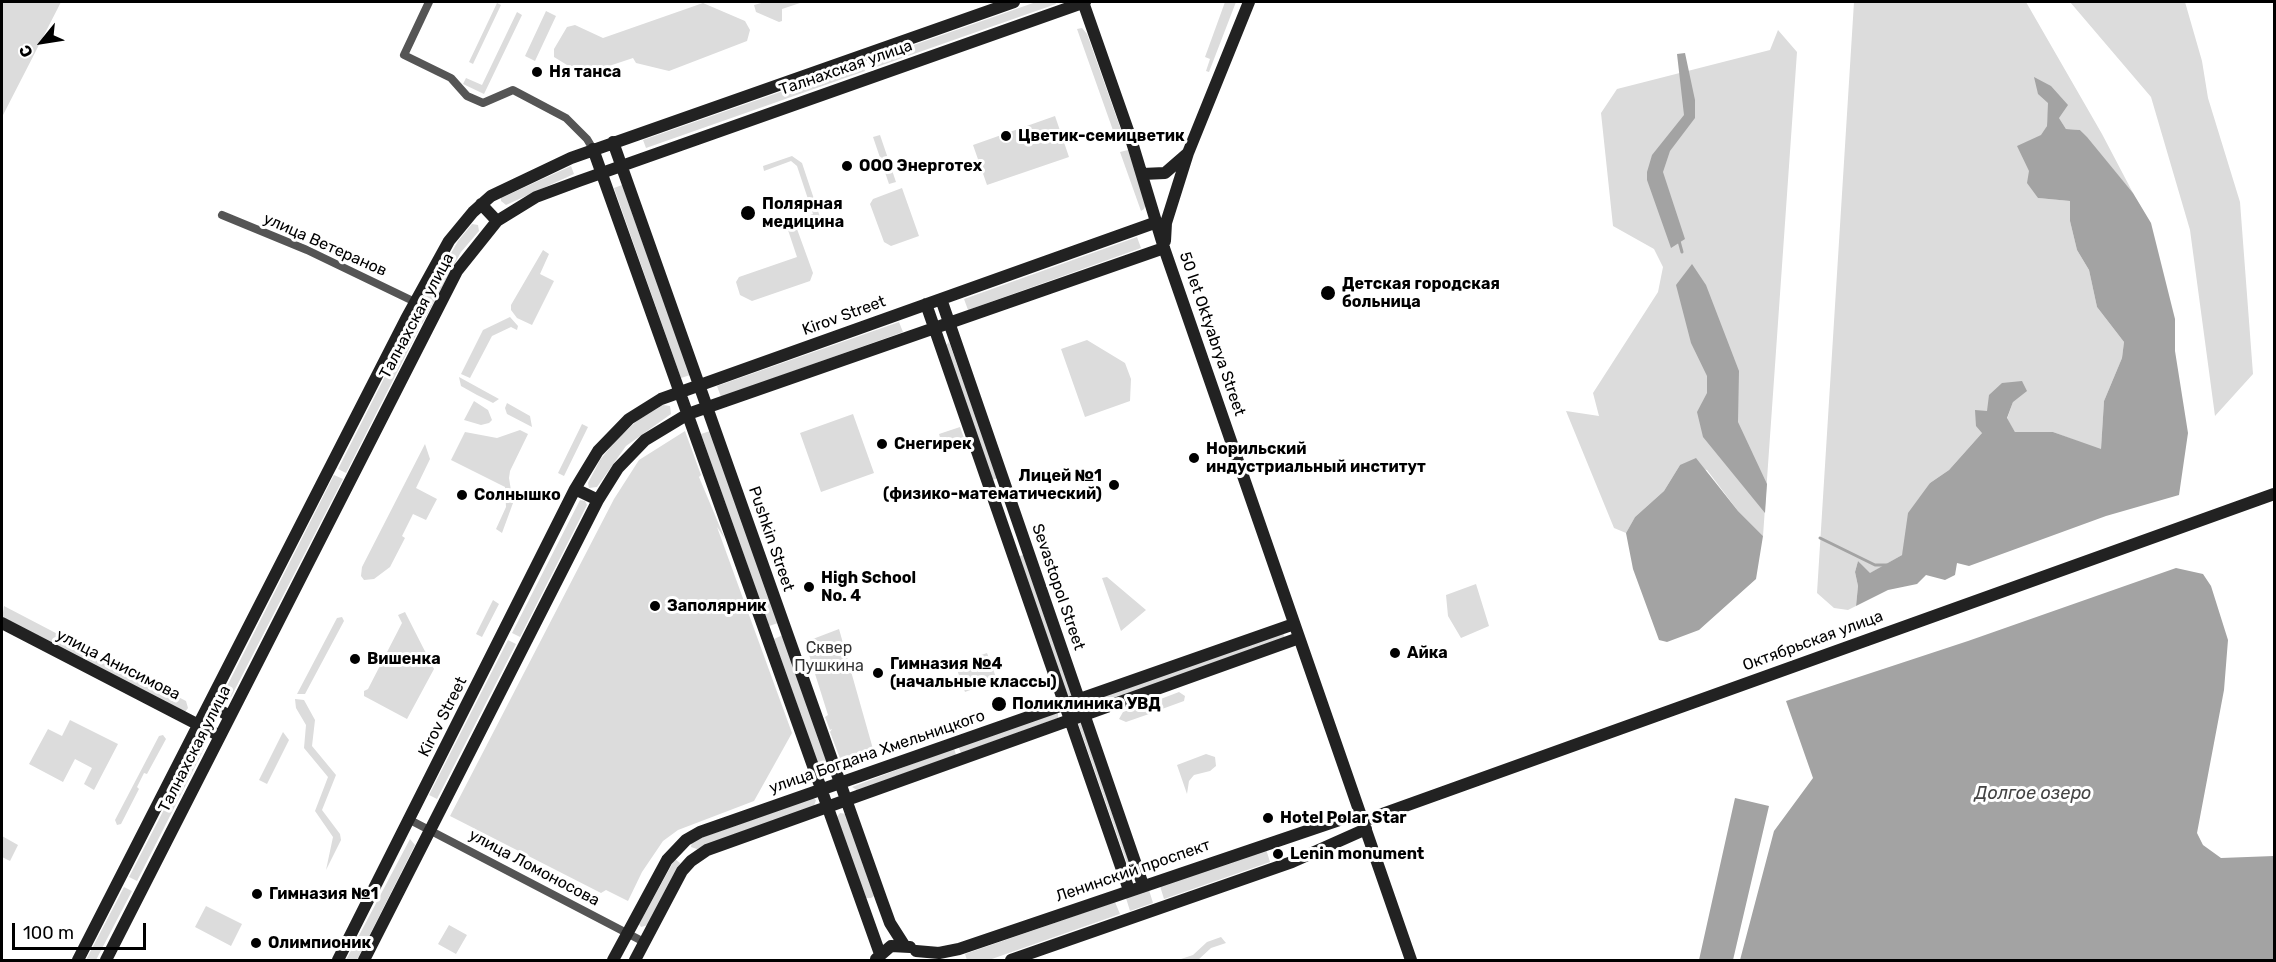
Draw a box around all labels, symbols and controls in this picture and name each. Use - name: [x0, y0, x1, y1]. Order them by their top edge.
- north arrow: [12, 12, 72, 72]
- street label: Талнахская улица: [777, 36, 915, 100]
- text: С: [15, 42, 37, 61]
- place label: Ня танса: [549, 62, 621, 82]
- marker: Ня танса: [530, 65, 544, 79]
- place label: Цветик-семицветик: [1018, 126, 1185, 146]
- marker: Цветик-семицветик: [999, 129, 1013, 143]
- place label: ООО Энерготех: [859, 156, 982, 176]
- marker: ООО Энерготех: [840, 159, 854, 173]
- place label: Полярная медицина: [762, 194, 844, 232]
- marker: Полярная медицина: [739, 204, 757, 222]
- street label: улица Ветеранов: [260, 209, 390, 281]
- street label: 50 let Oktyabrya Street: [1175, 249, 1249, 419]
- street label: Талнахская улица: [376, 250, 458, 382]
- place label: Детская городская больница: [1342, 274, 1500, 312]
- marker: Детская городская больница: [1319, 284, 1337, 302]
- street label: Kirov Street: [800, 292, 888, 340]
- place label: Снегирек: [894, 434, 972, 454]
- marker: Снегирек: [875, 437, 889, 451]
- place label: Норильский индустриальный институт: [1206, 439, 1426, 477]
- marker: Норильский индустриальный институт: [1187, 451, 1201, 465]
- place label: Лицей №1 (физико-математический): [883, 466, 1102, 504]
- marker: Лицей №1 (физико-математический): [1107, 478, 1121, 492]
- street label: Pushkin Street: [744, 484, 798, 594]
- place label: Солнышко: [474, 485, 561, 505]
- marker: Солнышко: [455, 488, 469, 502]
- street label: Sevastopol Street: [1027, 521, 1089, 653]
- place label: High School No. 4: [821, 568, 916, 606]
- marker: High School No. 4: [802, 580, 816, 594]
- place label: Заполярник: [667, 596, 767, 616]
- marker: Заполярник: [648, 599, 662, 613]
- street label: Октябрьская улица: [1740, 607, 1886, 675]
- street label: улица Анисимова: [53, 625, 183, 705]
- park label: Сквер Пушкина: [794, 638, 864, 676]
- place label: Айка: [1407, 643, 1448, 663]
- marker: Айка: [1388, 646, 1402, 660]
- place label: Вишенка: [367, 649, 441, 669]
- marker: Вишенка: [348, 652, 362, 666]
- place label: Гимназия №4 (начальные классы): [890, 654, 1057, 692]
- marker: Гимназия №4 (начальные классы): [871, 666, 885, 680]
- street label: Kirov Street: [415, 674, 471, 760]
- street label: Талнахская улица: [155, 683, 235, 815]
- place label: Поликлиника УВД: [1012, 694, 1161, 714]
- marker: Поликлиника УВД: [990, 695, 1008, 713]
- street label: улица Богдана Хмельницкого: [767, 706, 987, 798]
- water label: Долгое озеро: [1975, 783, 2091, 805]
- place label: Hotel Polar Star: [1280, 808, 1407, 828]
- marker: Hotel Polar Star: [1261, 811, 1275, 825]
- street label: улица Ломоносова: [465, 825, 603, 911]
- street label: Ленинский проспект: [1053, 835, 1213, 907]
- place label: Lenin monument: [1290, 844, 1424, 864]
- marker: Lenin monument: [1271, 847, 1285, 861]
- place label: Гимназия №1: [269, 884, 378, 904]
- marker: Гимназия №1: [250, 887, 264, 901]
- scale bar: [15, 911, 148, 949]
- text: 100 m: [23, 922, 74, 944]
- place label: Олимпионик: [268, 933, 371, 953]
- marker: Олимпионик: [249, 936, 263, 950]

